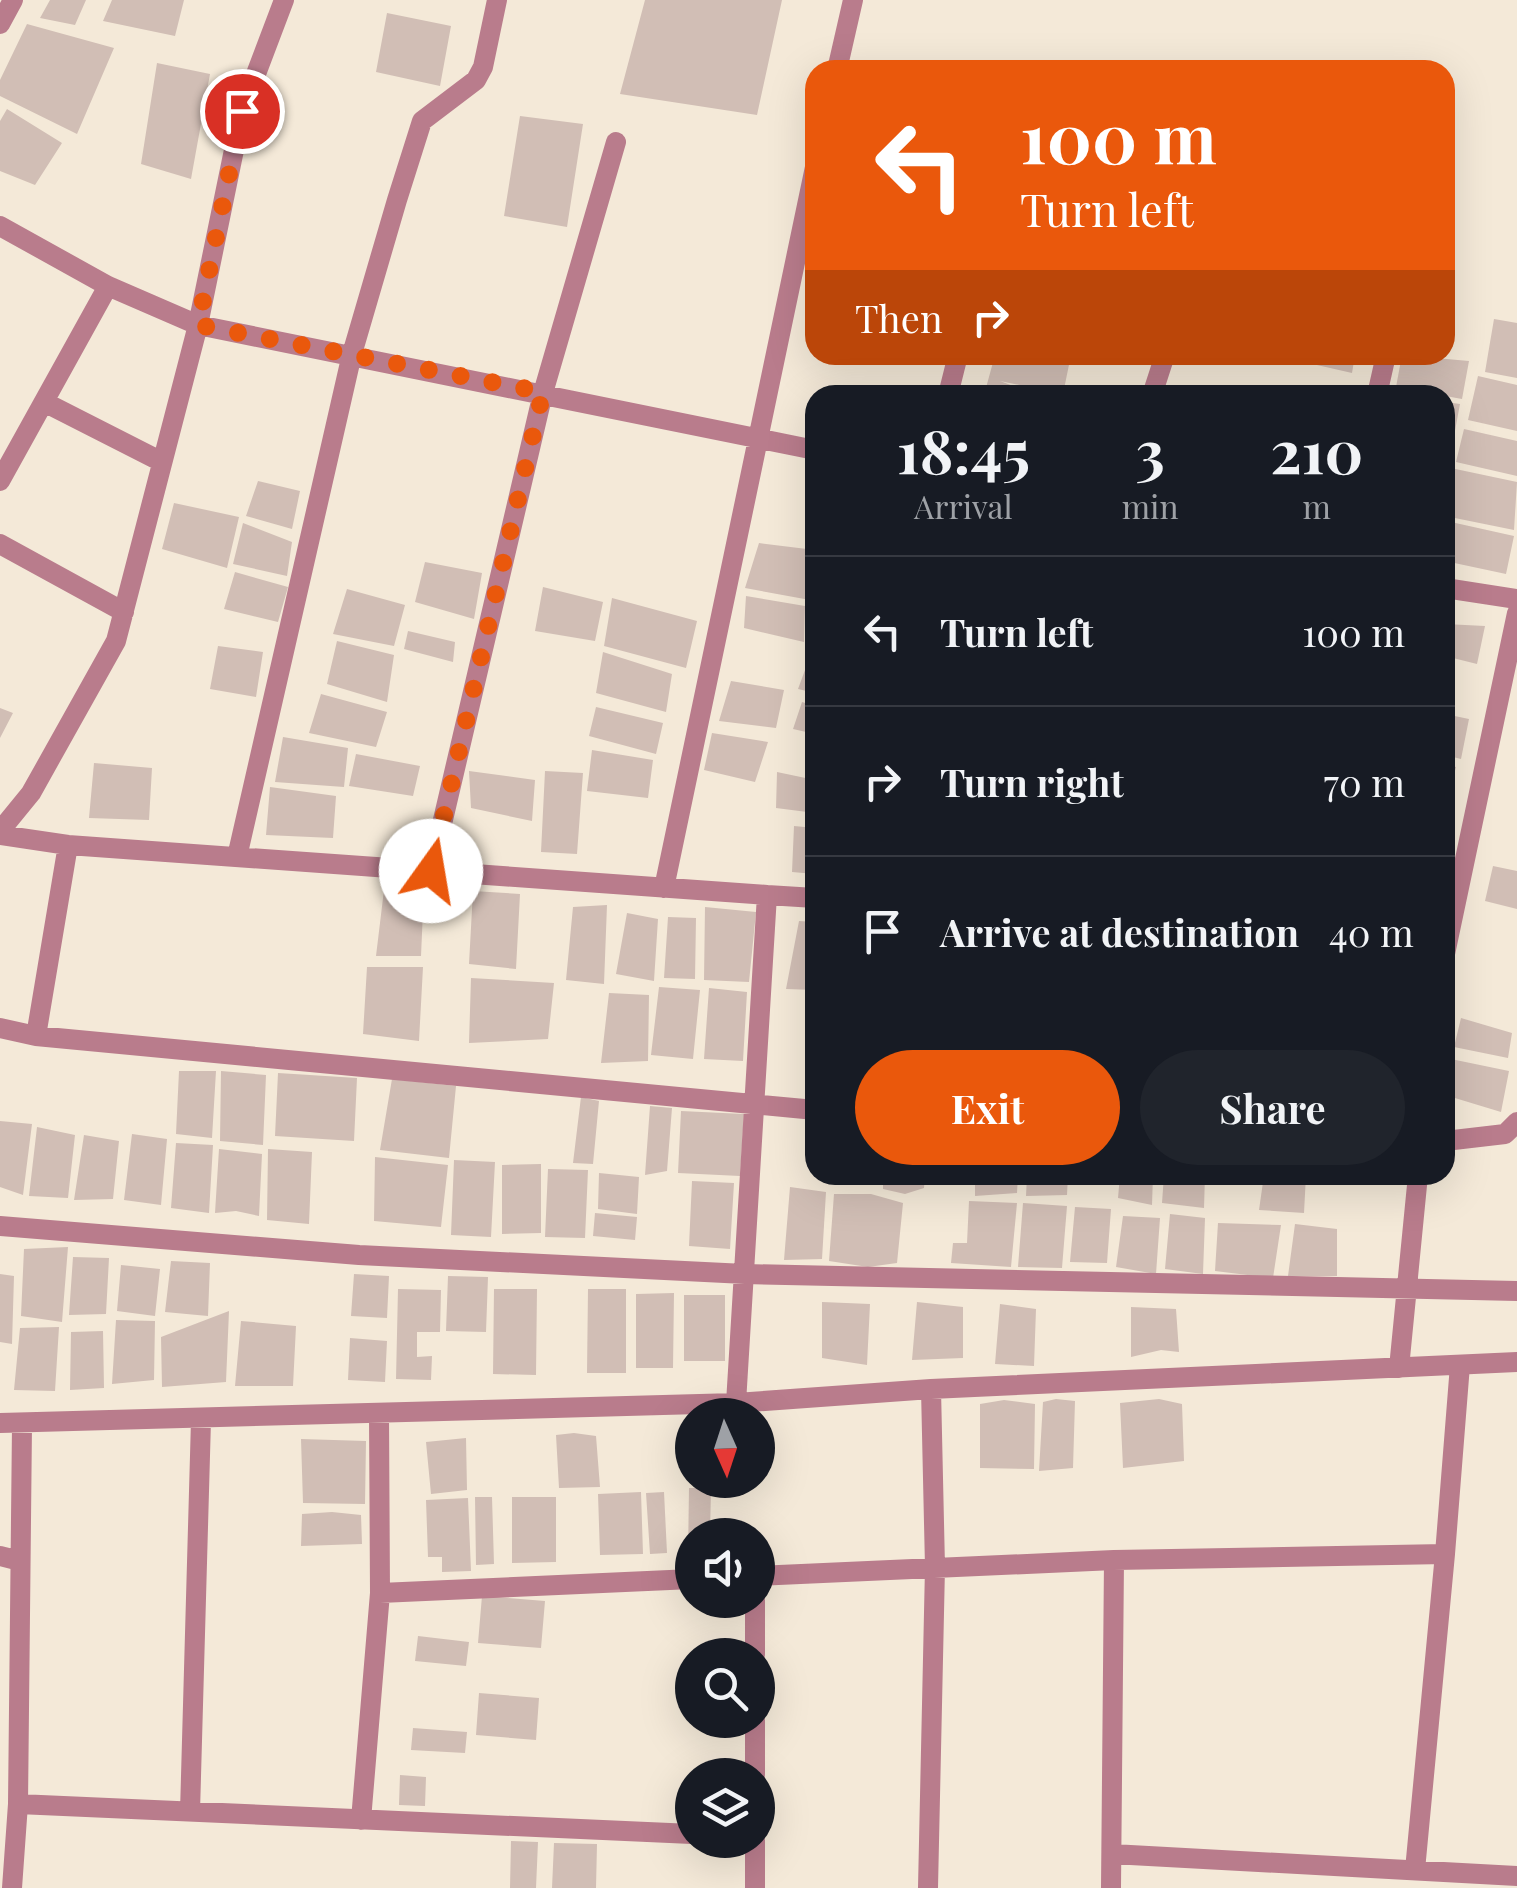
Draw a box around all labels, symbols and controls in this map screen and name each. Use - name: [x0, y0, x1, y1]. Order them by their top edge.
- pin: [200, 69, 285, 154]
- icon: arrive: [215, 84, 270, 139]
- text: 100 m: [1020, 88, 1217, 182]
- icon: left: [855, 100, 985, 230]
- text: Turn left: [1020, 178, 1194, 238]
- icon: right: [963, 290, 1018, 345]
- text: Then: [855, 292, 943, 343]
- text: 18:45: [897, 409, 1030, 489]
- text: 3: [1135, 409, 1165, 489]
- text: 210: [1270, 409, 1363, 489]
- text: Arrival: [914, 484, 1013, 527]
- text: min: [1122, 484, 1179, 527]
- text: m: [1303, 484, 1331, 527]
- icon: left: [855, 604, 910, 659]
- text: Turn left: [940, 606, 1093, 657]
- text: 100 m: [1302, 606, 1405, 657]
- icon: right: [855, 754, 910, 809]
- text: Turn right: [940, 756, 1124, 807]
- text: 70 m: [1324, 756, 1405, 807]
- position arrow: [379, 819, 483, 923]
- icon: arrive: [855, 904, 910, 959]
- text: Arrive at destination: [940, 906, 1299, 957]
- text: 40 m: [1329, 906, 1414, 957]
- button: Exit: [855, 1050, 1120, 1165]
- button: Share: [1140, 1050, 1405, 1165]
- north arrow: [675, 1398, 775, 1498]
- map controls: [675, 1398, 775, 1858]
- button: sound: [675, 1518, 775, 1618]
- button: search: [675, 1638, 775, 1738]
- button: layers: [675, 1758, 775, 1858]

